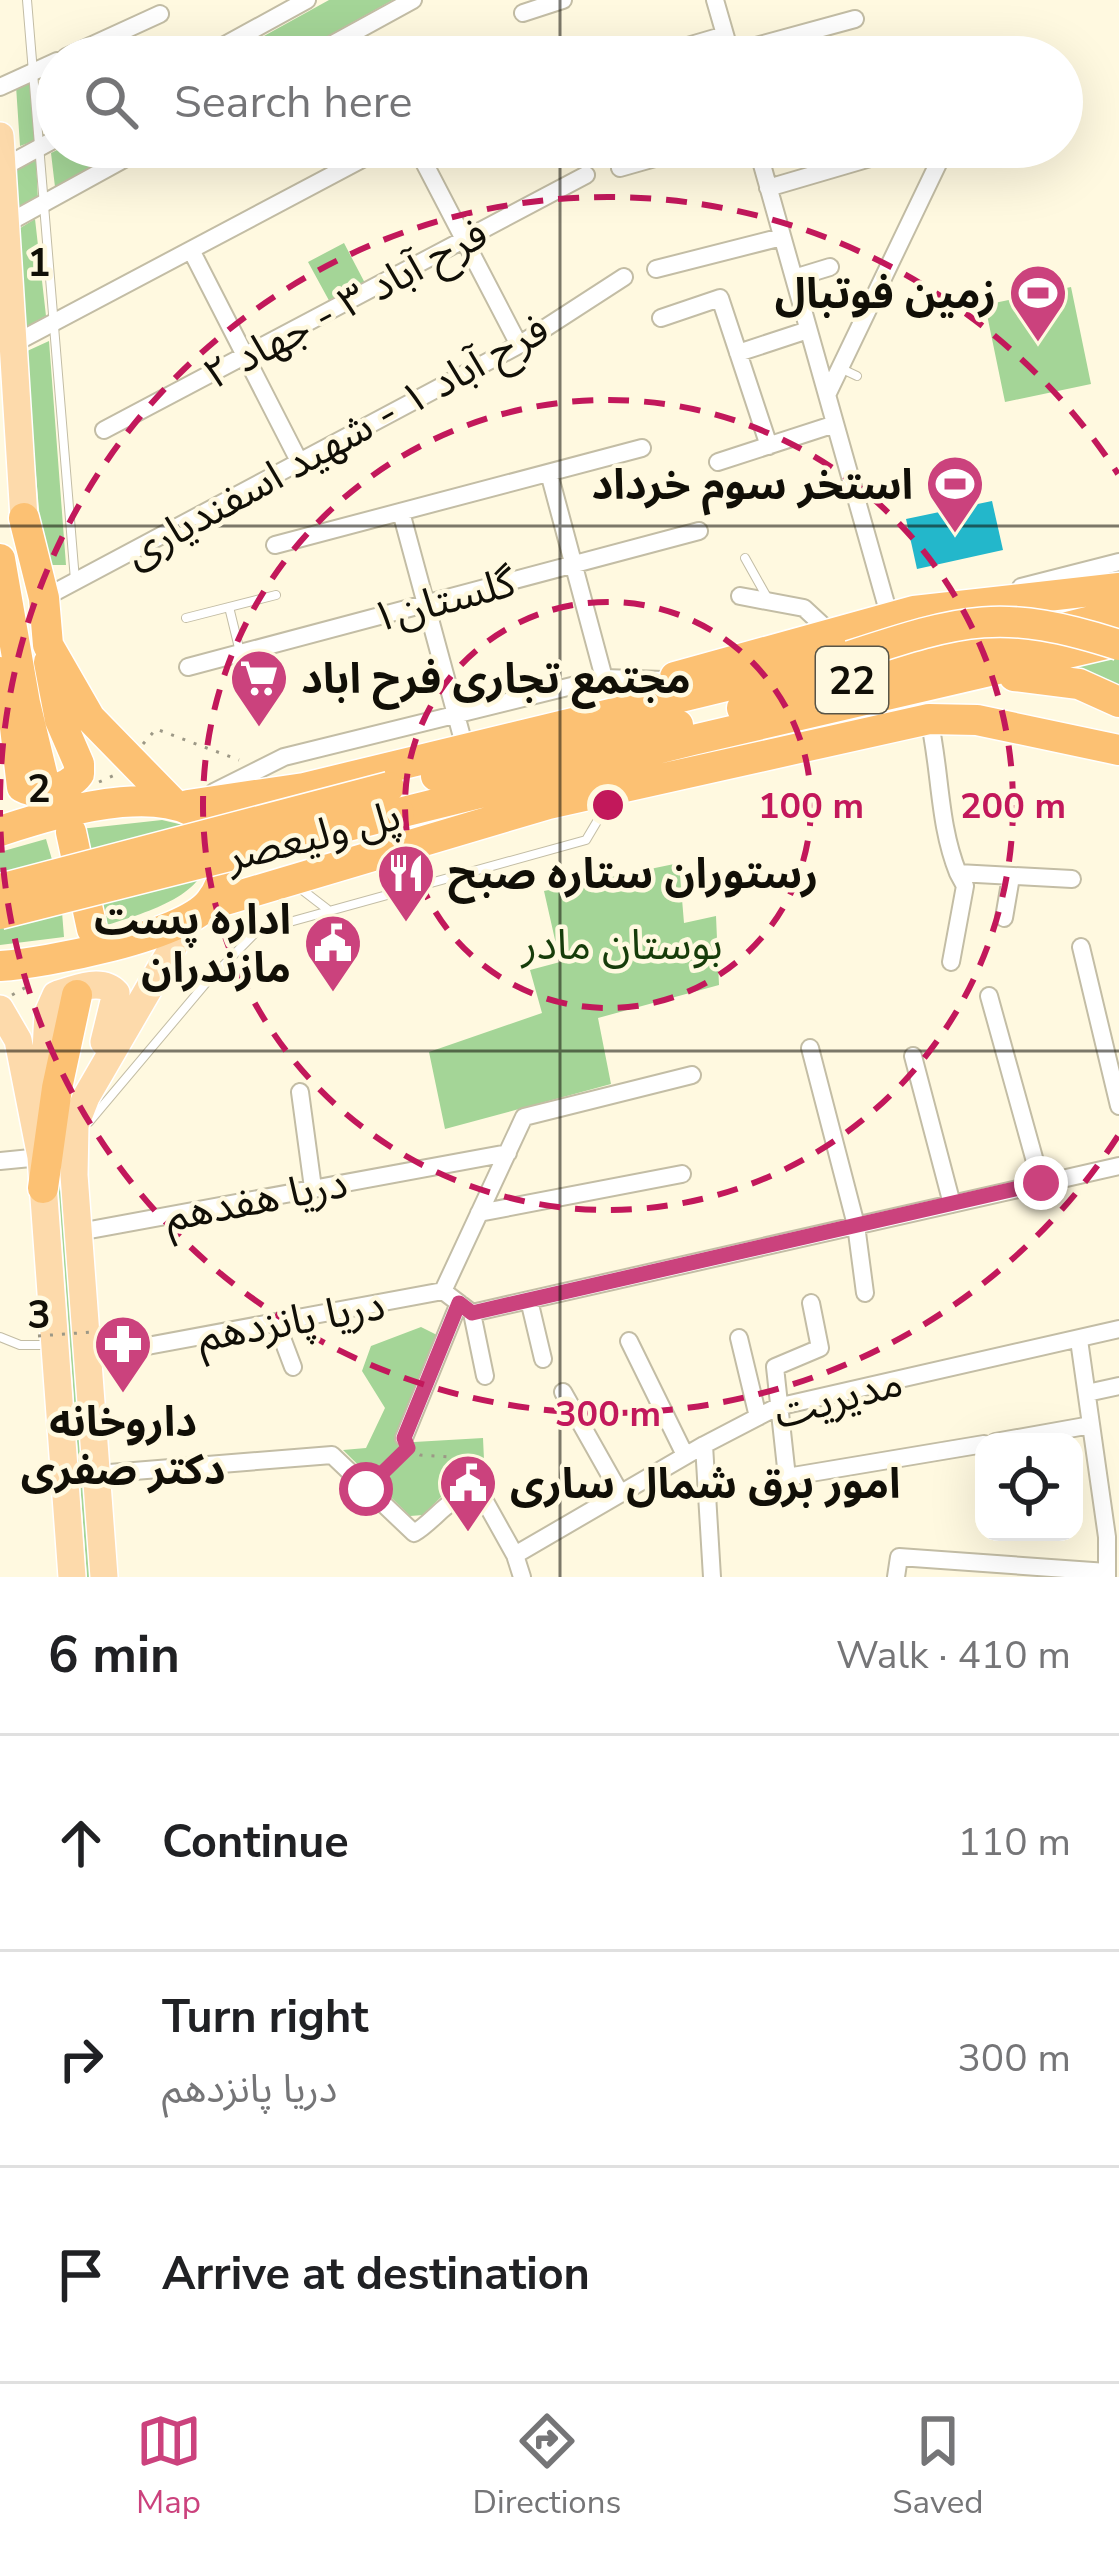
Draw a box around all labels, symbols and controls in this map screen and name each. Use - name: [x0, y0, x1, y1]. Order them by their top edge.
- search box: [36, 36, 1083, 168]
- icon: search: [78, 69, 144, 135]
- text: Search here: [174, 72, 413, 133]
- street label: فرح آباد ۳ - جهاد ۲: [194, 205, 499, 405]
- text: 1: [27, 237, 51, 290]
- sports icon: زمین فوتبال: [1007, 262, 1069, 344]
- place label: زمین فوتبال: [775, 266, 996, 323]
- street label: فرح آباد ۱ - شهید اسفندیاری: [115, 301, 560, 583]
- sports icon: استخر سوم خرداد: [924, 453, 986, 535]
- place label: استخر سوم خرداد: [592, 457, 913, 516]
- street label: گلستان۱: [365, 554, 522, 647]
- supermarket icon: مجتمع تجاری فرح اباد: [228, 647, 290, 729]
- road number: 22: [816, 647, 888, 713]
- place label: مجتمع تجاری فرح اباد: [301, 651, 691, 710]
- text: 2: [27, 763, 51, 816]
- text: 100 m: [758, 782, 864, 831]
- text: 200 m: [960, 782, 1066, 831]
- centre of rings: [587, 784, 629, 826]
- street label: پل ولیعصر: [218, 787, 406, 886]
- restaurant icon: رستوران ستاره صبح: [375, 842, 437, 924]
- place label: رستوران ستاره صبح: [448, 846, 818, 904]
- place label: اداره پست مازندران: [94, 892, 291, 997]
- public building icon: اداره پست مازندران: [302, 912, 364, 994]
- park label: بوستان مادر: [519, 917, 723, 974]
- street label: دریا هفدهم: [160, 1155, 353, 1248]
- route end: [1014, 1156, 1068, 1210]
- street label: دریا پانزدهم: [193, 1277, 390, 1368]
- text: 3: [27, 1289, 51, 1342]
- pharmacy icon: داروخانه دکتر صفری: [92, 1313, 154, 1395]
- street label: مدیریت: [768, 1354, 909, 1443]
- text: 300 m: [555, 1390, 661, 1439]
- place label: داروخانه دکتر صفری: [21, 1394, 225, 1499]
- map controls: [975, 1433, 1083, 1541]
- button: locate: [975, 1433, 1083, 1541]
- public building icon: امور برق شمال ساری: [437, 1452, 499, 1534]
- place label: امور برق شمال ساری: [510, 1456, 901, 1513]
- route start: [339, 1462, 393, 1516]
- text: 6 min: [48, 1620, 180, 1690]
- text: Walk · 410 m: [836, 1629, 1071, 1682]
- icon: ahead: [48, 1810, 114, 1876]
- text: Continue: [162, 1812, 349, 1873]
- text: 110 m: [957, 1816, 1071, 1869]
- text: Turn right: [162, 1987, 369, 2048]
- icon: right: [48, 2026, 114, 2092]
- text: 300 m: [957, 2032, 1071, 2085]
- text: دریا پانزدهم: [162, 2063, 337, 2116]
- icon: arrive: [48, 2242, 114, 2308]
- text: Arrive at destination: [162, 2244, 590, 2305]
- tab: Map: [136, 2408, 202, 2525]
- tab: Directions: [473, 2408, 621, 2525]
- tab: Saved: [892, 2408, 983, 2525]

